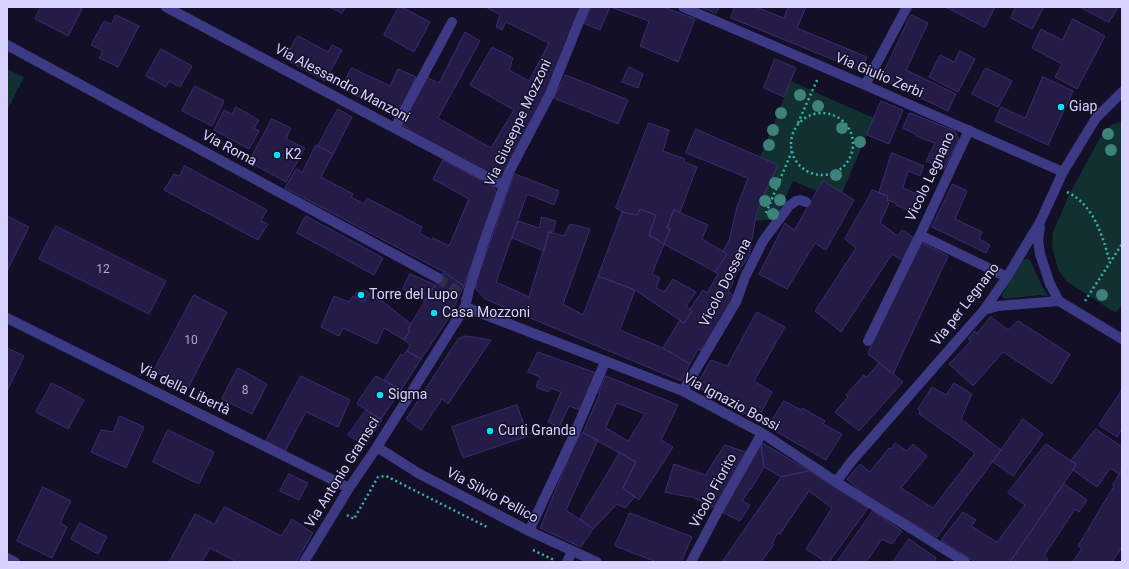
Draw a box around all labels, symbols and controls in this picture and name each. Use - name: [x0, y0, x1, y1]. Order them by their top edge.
- street label: Via Alessandro Manzoni: [272, 41, 412, 127]
- street label: Via Giulio Zerbi: [832, 50, 926, 102]
- street label: Via Giuseppe Mozzoni: [482, 57, 556, 189]
- place label: Giap: [1069, 99, 1097, 115]
- marker: Giap: [1056, 102, 1066, 112]
- street label: Via Roma: [199, 128, 259, 170]
- street label: Vicolo Legnano: [903, 130, 959, 224]
- place label: K2: [285, 147, 302, 163]
- marker: K2: [272, 150, 282, 160]
- street label: Vicolo Dossena: [697, 236, 755, 330]
- street label: Via per Legnano: [928, 260, 1004, 350]
- house number: 12: [96, 263, 110, 277]
- place label: Torre del Lupo: [369, 287, 458, 303]
- marker: Torre del Lupo: [356, 290, 366, 300]
- place label: Casa Mozzoni: [442, 305, 530, 321]
- marker: Casa Mozzoni: [429, 308, 439, 318]
- house number: 10: [184, 334, 198, 348]
- street label: Via della Libertà: [135, 361, 233, 419]
- street label: Via Ignazio Bossi: [680, 371, 782, 435]
- house number: 8: [242, 384, 248, 398]
- place label: Sigma: [388, 387, 427, 403]
- marker: Sigma: [375, 390, 385, 400]
- street label: Via Antonio Gramsci: [302, 415, 384, 531]
- place label: Curti Granda: [498, 423, 576, 439]
- marker: Curti Granda: [485, 426, 495, 436]
- street label: Vicolo Fiorito: [687, 451, 741, 531]
- street label: Via Silvio Pellico: [443, 465, 541, 527]

